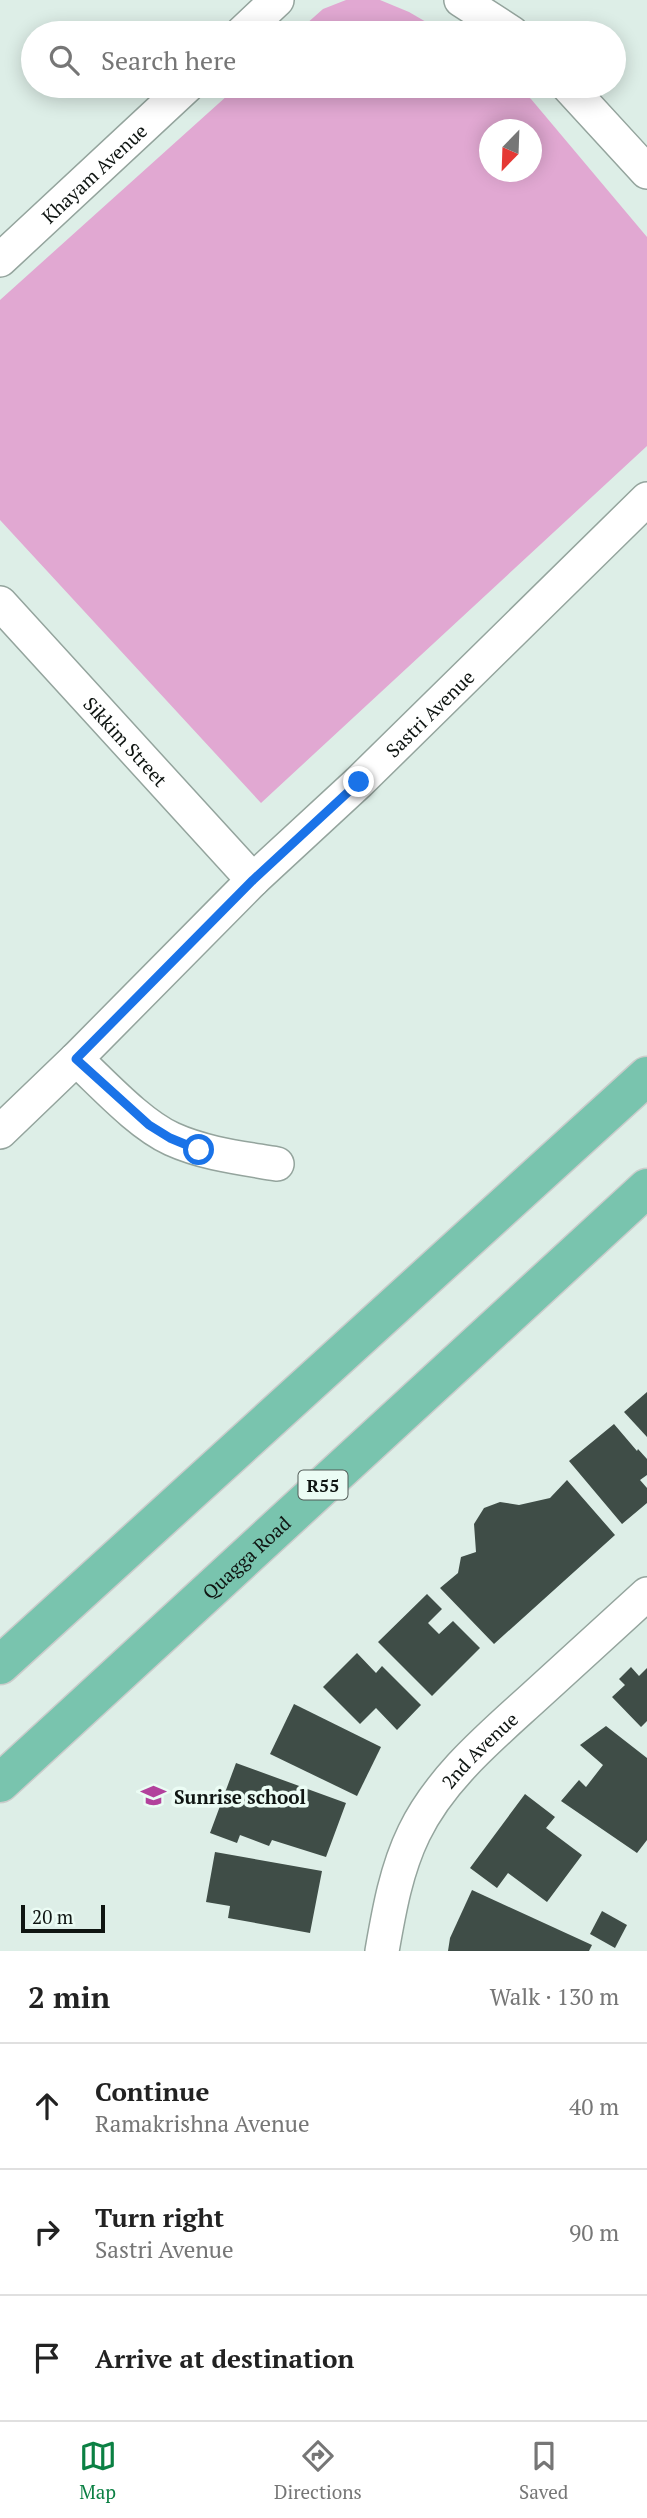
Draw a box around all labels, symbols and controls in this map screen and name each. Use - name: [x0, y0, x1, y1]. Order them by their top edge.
- search box: [21, 21, 626, 98]
- icon: search: [45, 41, 83, 79]
- text: Search here: [101, 43, 236, 77]
- street label: Khayam Avenue: [36, 118, 152, 228]
- north arrow: [479, 119, 542, 182]
- street label: Sastri Avenue: [380, 664, 479, 762]
- street label: Sikkim Street: [79, 691, 173, 791]
- route end: [343, 766, 374, 797]
- route start: [183, 1134, 214, 1165]
- road number: R55: [298, 1470, 348, 1500]
- street label: Quagga Road: [196, 1510, 296, 1604]
- street label: 2nd Avenue: [435, 1706, 523, 1793]
- school or university icon: Sunrise school: [140, 1782, 168, 1810]
- place label: Sunrise school: [174, 1784, 306, 1809]
- scale bar: [21, 1902, 105, 1934]
- text: 20 m: [32, 1904, 73, 1929]
- text: 2 min: [28, 1977, 110, 2017]
- text: Walk · 130 m: [490, 1981, 619, 2012]
- text: Continue: [95, 2074, 209, 2108]
- icon: ahead: [28, 2087, 66, 2125]
- text: 40 m: [569, 2091, 619, 2122]
- text: Ramakrishna Avenue: [95, 2108, 310, 2139]
- text: Turn right: [95, 2200, 224, 2234]
- icon: right: [28, 2213, 66, 2251]
- text: 90 m: [569, 2217, 619, 2248]
- text: Sastri Avenue: [95, 2234, 234, 2265]
- icon: arrive: [28, 2339, 66, 2377]
- text: Arrive at destination: [95, 2341, 354, 2375]
- tab: Map: [79, 2437, 117, 2504]
- tab: Directions: [274, 2437, 362, 2504]
- tab: Saved: [519, 2437, 568, 2504]

